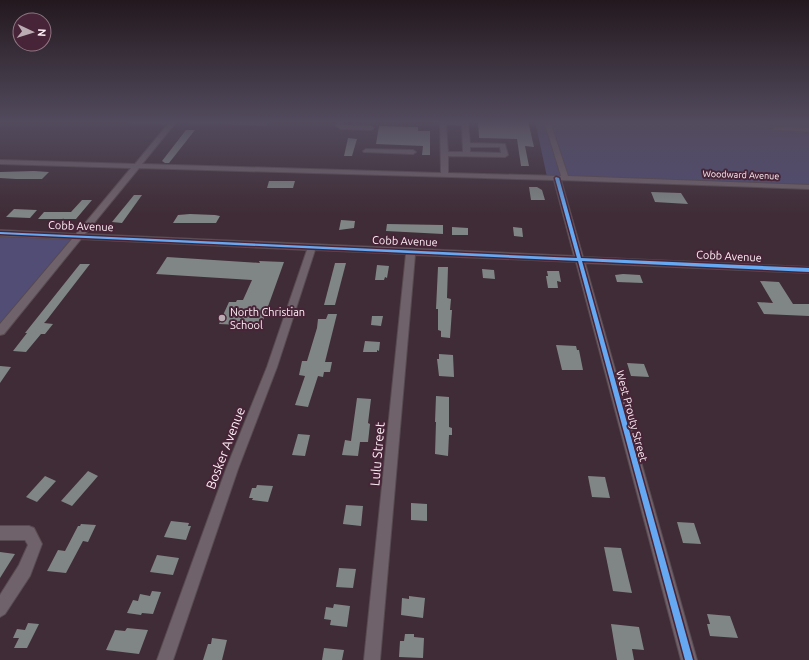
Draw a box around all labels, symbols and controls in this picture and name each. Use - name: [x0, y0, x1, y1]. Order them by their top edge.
- north arrow: [12, 12, 52, 52]
- text: N: [36, 28, 48, 37]
- street label: Woodward Avenue: [703, 169, 779, 181]
- street label: Cobb Avenue: [48, 219, 114, 233]
- street label: Cobb Avenue: [372, 234, 438, 248]
- street label: Cobb Avenue: [696, 248, 762, 264]
- place label: North Christian School: [230, 306, 305, 331]
- marker: North Christian School: [217, 313, 227, 323]
- street label: West Prouty Street: [614, 369, 650, 464]
- street label: Bosker Avenue: [203, 405, 247, 491]
- street label: Lulu Street: [367, 421, 387, 487]

